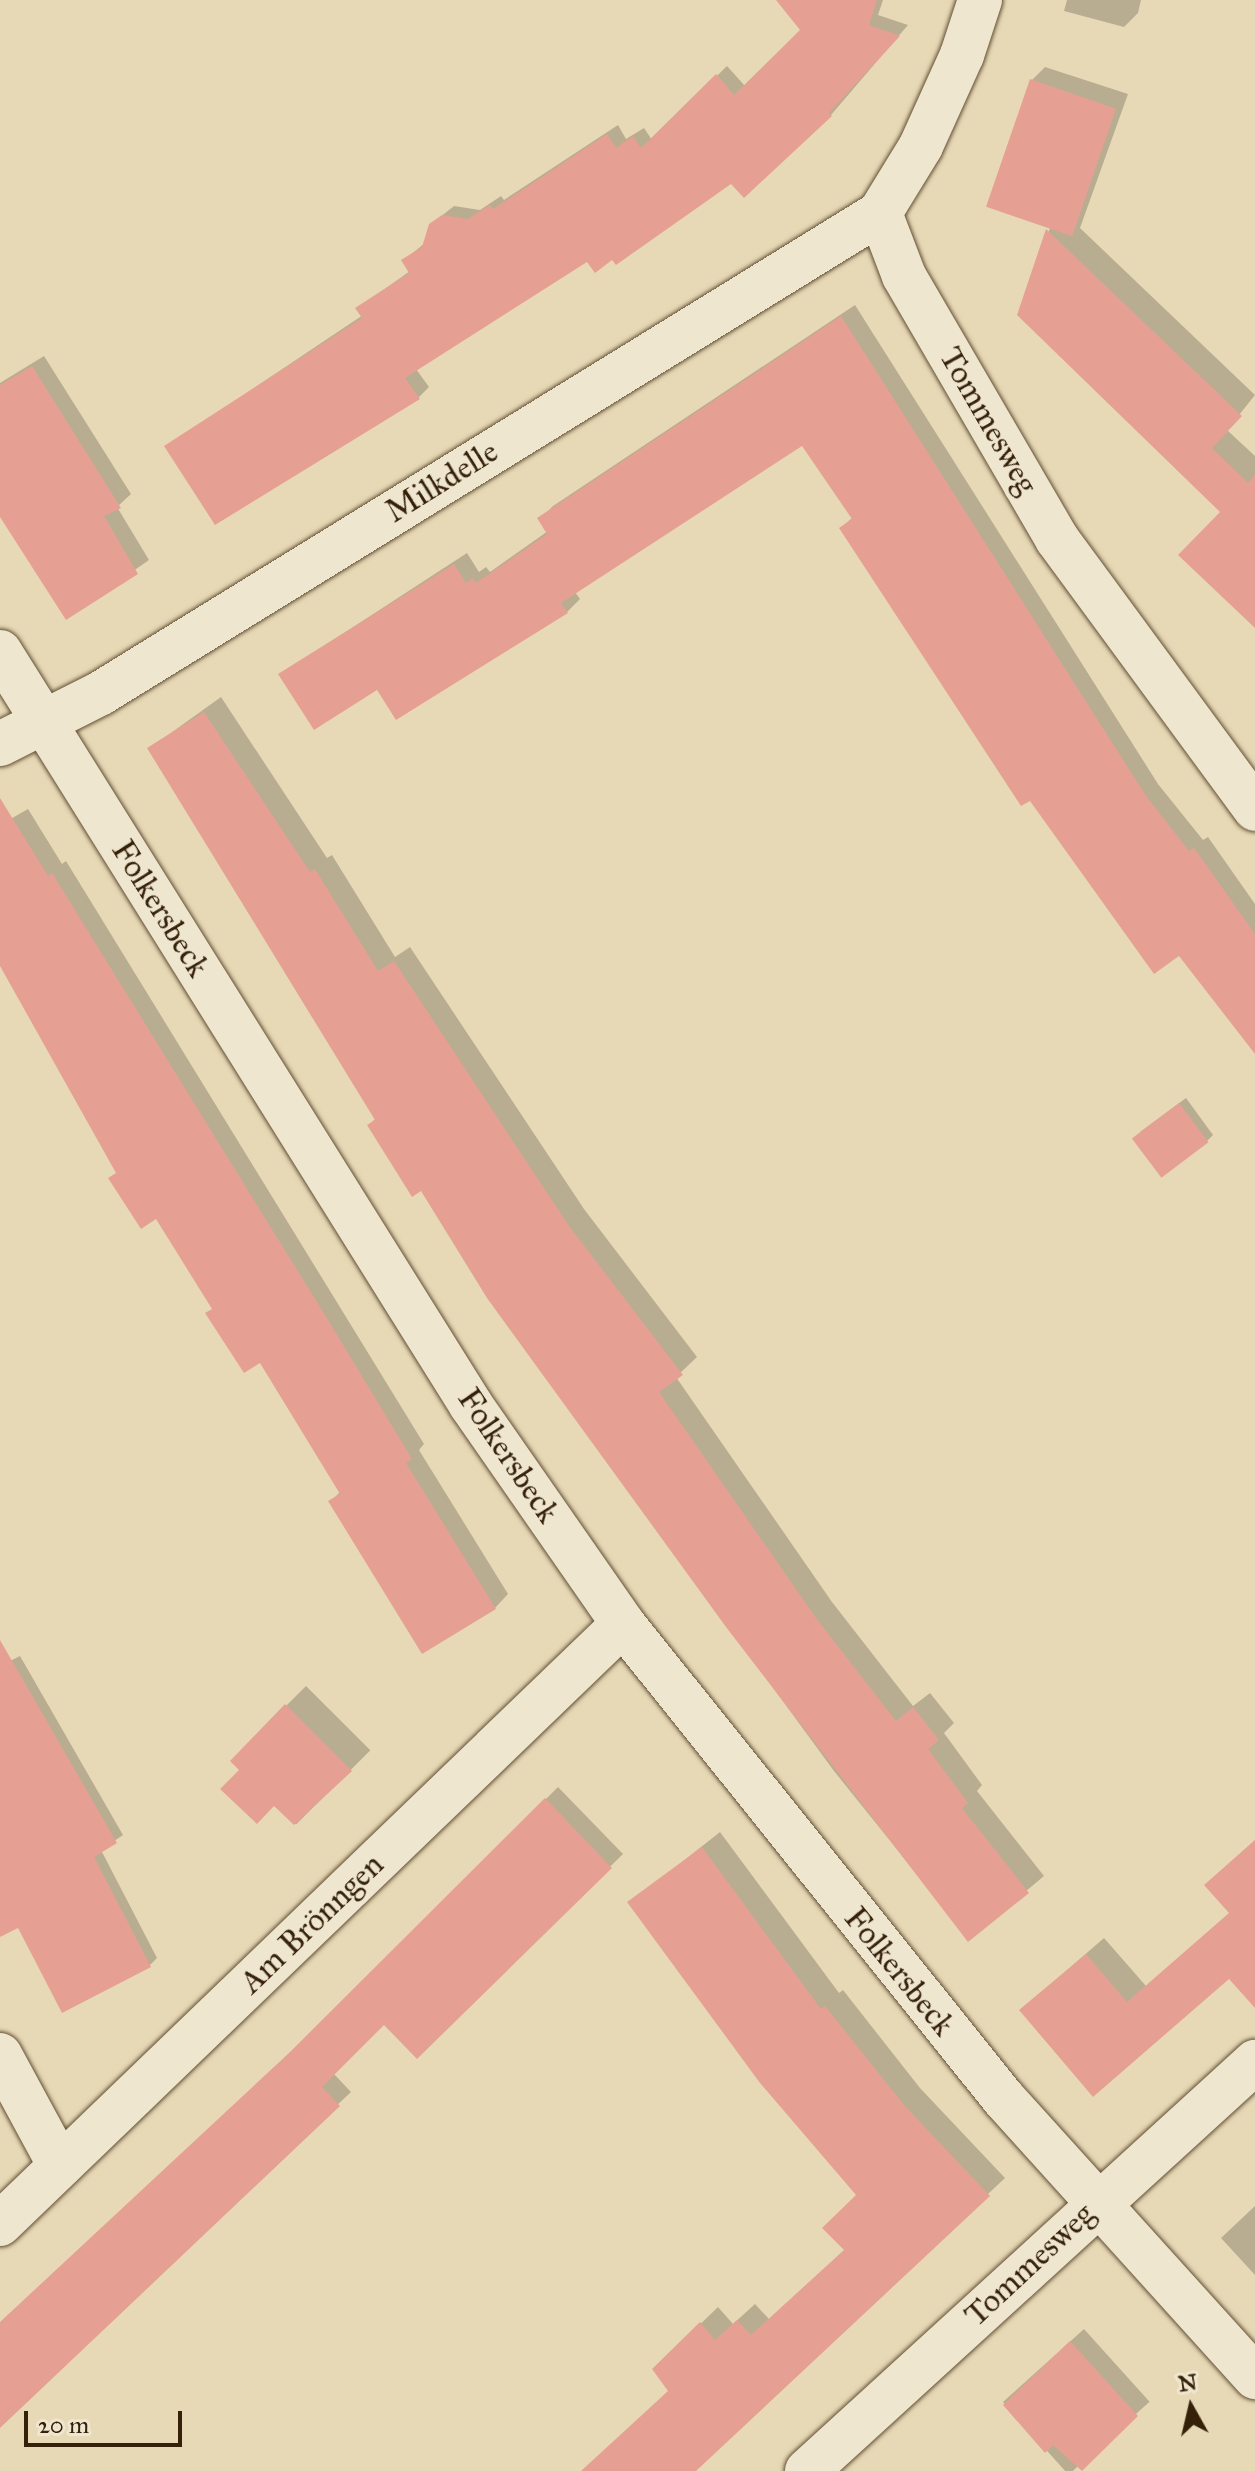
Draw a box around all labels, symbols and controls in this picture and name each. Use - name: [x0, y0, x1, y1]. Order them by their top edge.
- street label: Tommesweg: [931, 341, 1045, 501]
- street label: Milkdelle: [379, 433, 505, 531]
- street label: Folkersbeck: [103, 834, 217, 984]
- street label: Folkersbeck: [449, 1381, 567, 1531]
- street label: Am Brönngen: [232, 1846, 392, 2002]
- street label: Folkersbeck: [836, 1900, 962, 2044]
- street label: Tommesweg: [957, 2195, 1103, 2335]
- north arrow: [1151, 2367, 1231, 2447]
- text: N: [1176, 2368, 1199, 2397]
- scale bar: [28, 2395, 186, 2445]
- text: 20 m: [38, 2410, 89, 2440]

